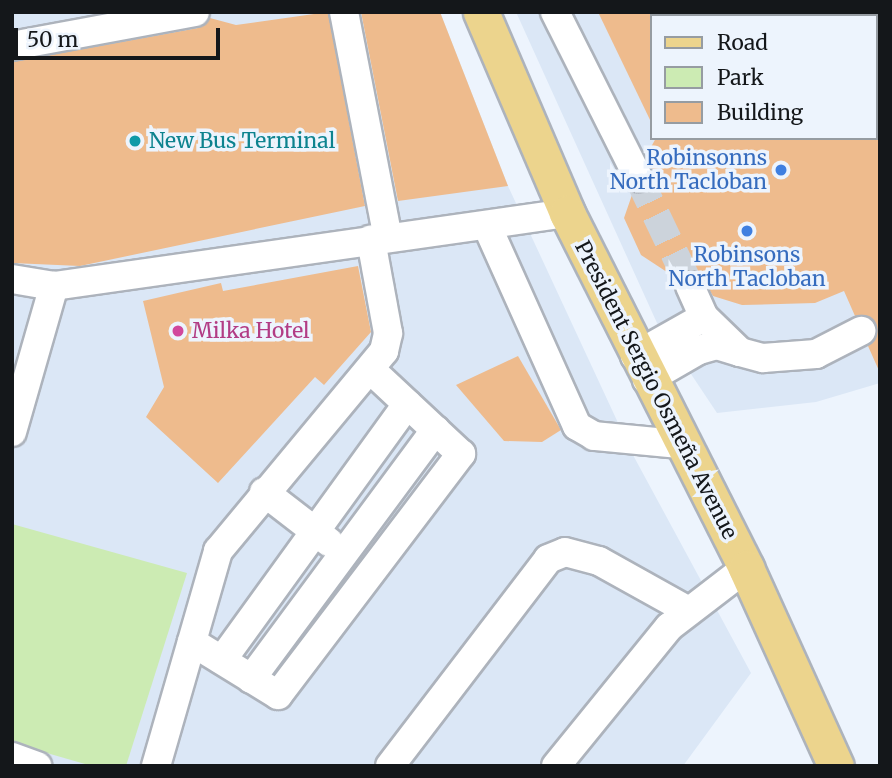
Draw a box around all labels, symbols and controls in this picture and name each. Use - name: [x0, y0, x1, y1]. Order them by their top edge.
- scale bar: [18, 14, 224, 58]
- legend: [650, 14, 878, 140]
- text: 50 m: [27, 26, 78, 53]
- text: Road: [717, 29, 768, 56]
- text: Park: [717, 64, 764, 91]
- text: Building: [717, 99, 803, 126]
- place label: New Bus Terminal: [149, 128, 335, 154]
- marker: New Bus Terminal: [127, 133, 143, 149]
- place label: Robinsonns North Tacloban: [610, 145, 767, 195]
- marker: Robinsonns North Tacloban: [773, 162, 789, 178]
- marker: Robinsons North Tacloban: [739, 223, 755, 239]
- street label: President Sergio Osmeña Avenue: [570, 237, 742, 543]
- place label: Robinsons North Tacloban: [668, 242, 826, 292]
- place label: Milka Hotel: [192, 318, 310, 344]
- marker: Milka Hotel: [170, 323, 186, 339]

